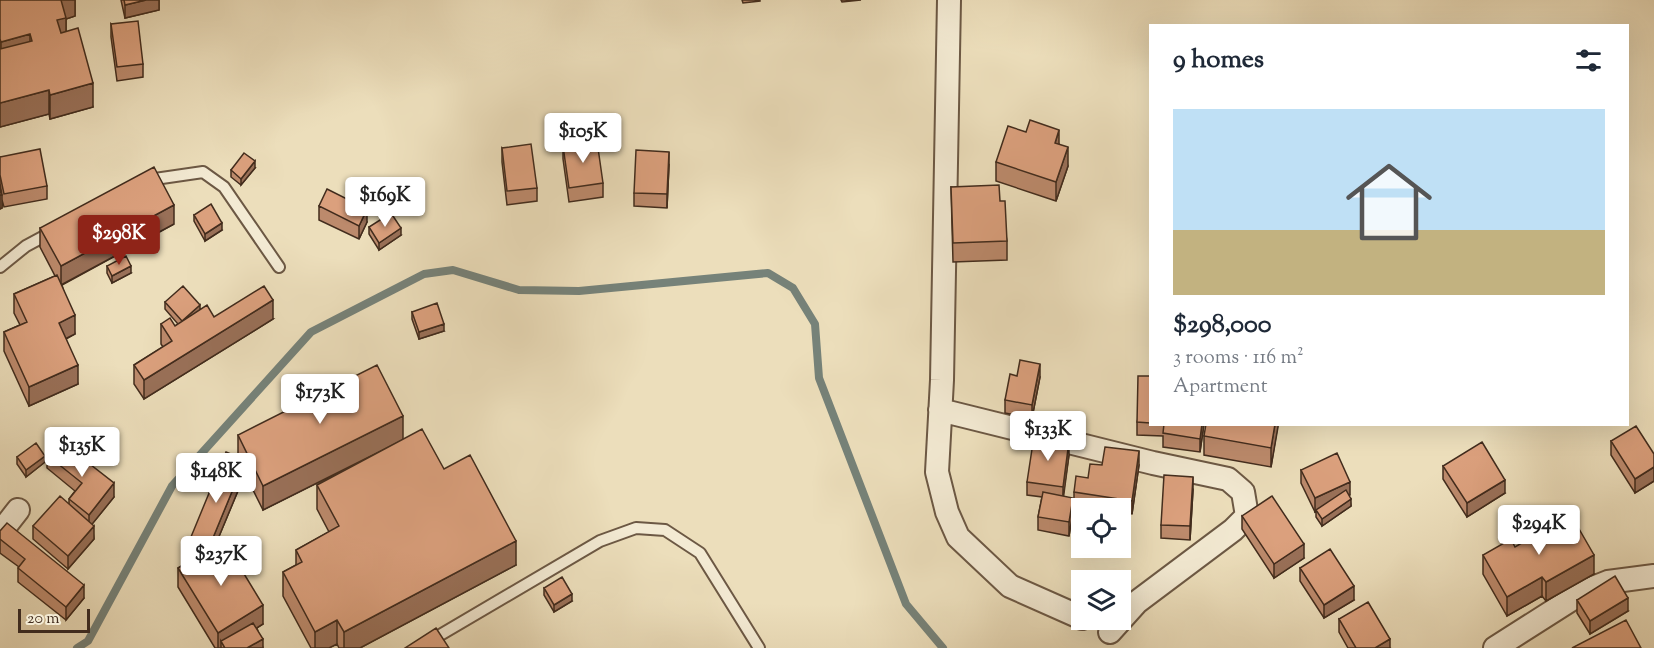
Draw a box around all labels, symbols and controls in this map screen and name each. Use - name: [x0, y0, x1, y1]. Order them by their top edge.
- text: 9 homes: [1173, 42, 1264, 79]
- icon: filters: [1572, 44, 1605, 77]
- pin: $105K: [541, 113, 625, 164]
- text: $105K: [558, 118, 608, 147]
- icon: home: [1335, 148, 1443, 256]
- pin: $169K: [343, 177, 427, 228]
- text: $169K: [359, 182, 411, 211]
- pin: $298K: [77, 215, 161, 266]
- text: $298K: [92, 220, 146, 249]
- text: $298,000: [1173, 307, 1271, 344]
- text: 3 rooms · 116 m²: [1173, 344, 1304, 373]
- text: Apartment: [1173, 373, 1268, 402]
- pin: $173K: [278, 374, 362, 425]
- text: $173K: [295, 379, 345, 408]
- pin: $133K: [1006, 411, 1090, 462]
- text: $133K: [1024, 416, 1072, 445]
- pin: $135K: [40, 427, 124, 478]
- text: $135K: [59, 432, 105, 461]
- pin: $148K: [174, 453, 258, 504]
- text: $148K: [190, 458, 242, 487]
- map controls: [1071, 498, 1131, 630]
- button: locate: [1071, 498, 1131, 558]
- pin: $294K: [1497, 505, 1581, 556]
- text: $294K: [1512, 510, 1566, 539]
- pin: $237K: [179, 536, 263, 587]
- text: $237K: [195, 541, 247, 570]
- button: layers: [1071, 570, 1131, 630]
- scale bar: [18, 606, 90, 634]
- text: 20 m: [27, 608, 60, 631]

